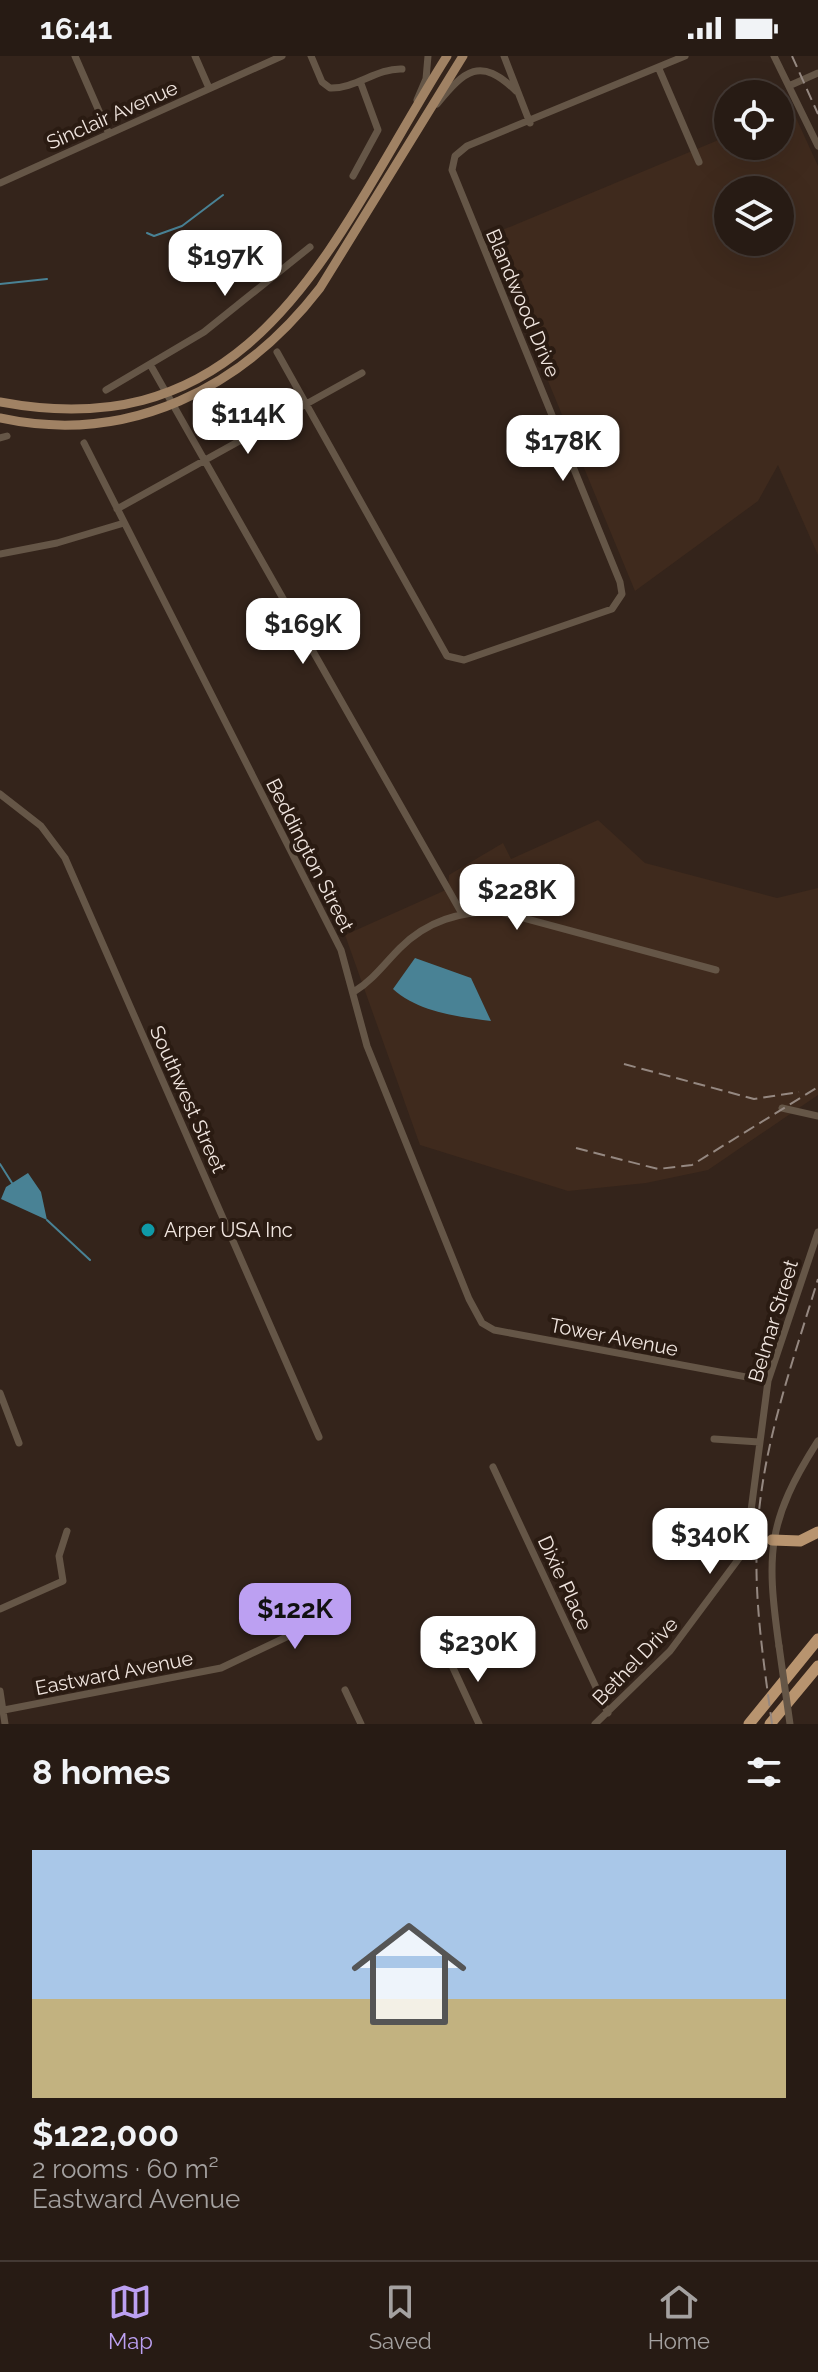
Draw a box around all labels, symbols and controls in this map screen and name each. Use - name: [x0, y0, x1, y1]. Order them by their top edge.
- text: 16:41: [40, 11, 112, 46]
- street label: Sinclair Avenue: [43, 75, 182, 155]
- map controls: [714, 80, 794, 256]
- button: locate: [714, 80, 794, 160]
- button: layers: [714, 176, 794, 256]
- street label: Blandwood Drive: [481, 225, 565, 381]
- pin: $197K: [169, 230, 281, 298]
- text: $197K: [187, 241, 263, 271]
- pin: $114K: [192, 388, 304, 456]
- text: $114K: [211, 399, 285, 429]
- pin: $178K: [507, 415, 619, 483]
- text: $178K: [524, 426, 602, 456]
- pin: $169K: [247, 598, 359, 666]
- text: $169K: [264, 609, 342, 639]
- street label: Beddington Street: [261, 774, 359, 936]
- pin: $228K: [461, 864, 573, 932]
- text: $228K: [478, 875, 556, 905]
- street label: Southwest Street: [145, 1022, 231, 1177]
- place label: Arper USA Inc: [164, 1218, 293, 1242]
- marker: Arper USA Inc: [139, 1221, 157, 1239]
- street label: Belmar Street: [743, 1257, 803, 1385]
- street label: Tower Avenue: [548, 1313, 681, 1361]
- pin: $340K: [654, 1508, 766, 1576]
- text: $340K: [670, 1519, 750, 1549]
- street label: Dixie Place: [533, 1532, 597, 1634]
- pin: $122K: [239, 1583, 351, 1651]
- text: $122K: [257, 1594, 333, 1624]
- street label: Bethel Drive: [587, 1612, 683, 1710]
- pin: $230K: [422, 1616, 534, 1684]
- text: $230K: [438, 1627, 518, 1657]
- street label: Eastward Avenue: [33, 1646, 195, 1700]
- icon: filters: [742, 1750, 786, 1794]
- text: 8 homes: [32, 1752, 171, 1792]
- icon: home: [337, 1902, 481, 2046]
- text: $122,000: [32, 2114, 179, 2154]
- text: 2 rooms · 60 m²: [32, 2154, 219, 2184]
- text: Eastward Avenue: [32, 2184, 240, 2214]
- tab: Map: [108, 2280, 153, 2354]
- tab: Saved: [369, 2280, 432, 2354]
- tab: Home: [648, 2280, 710, 2354]

